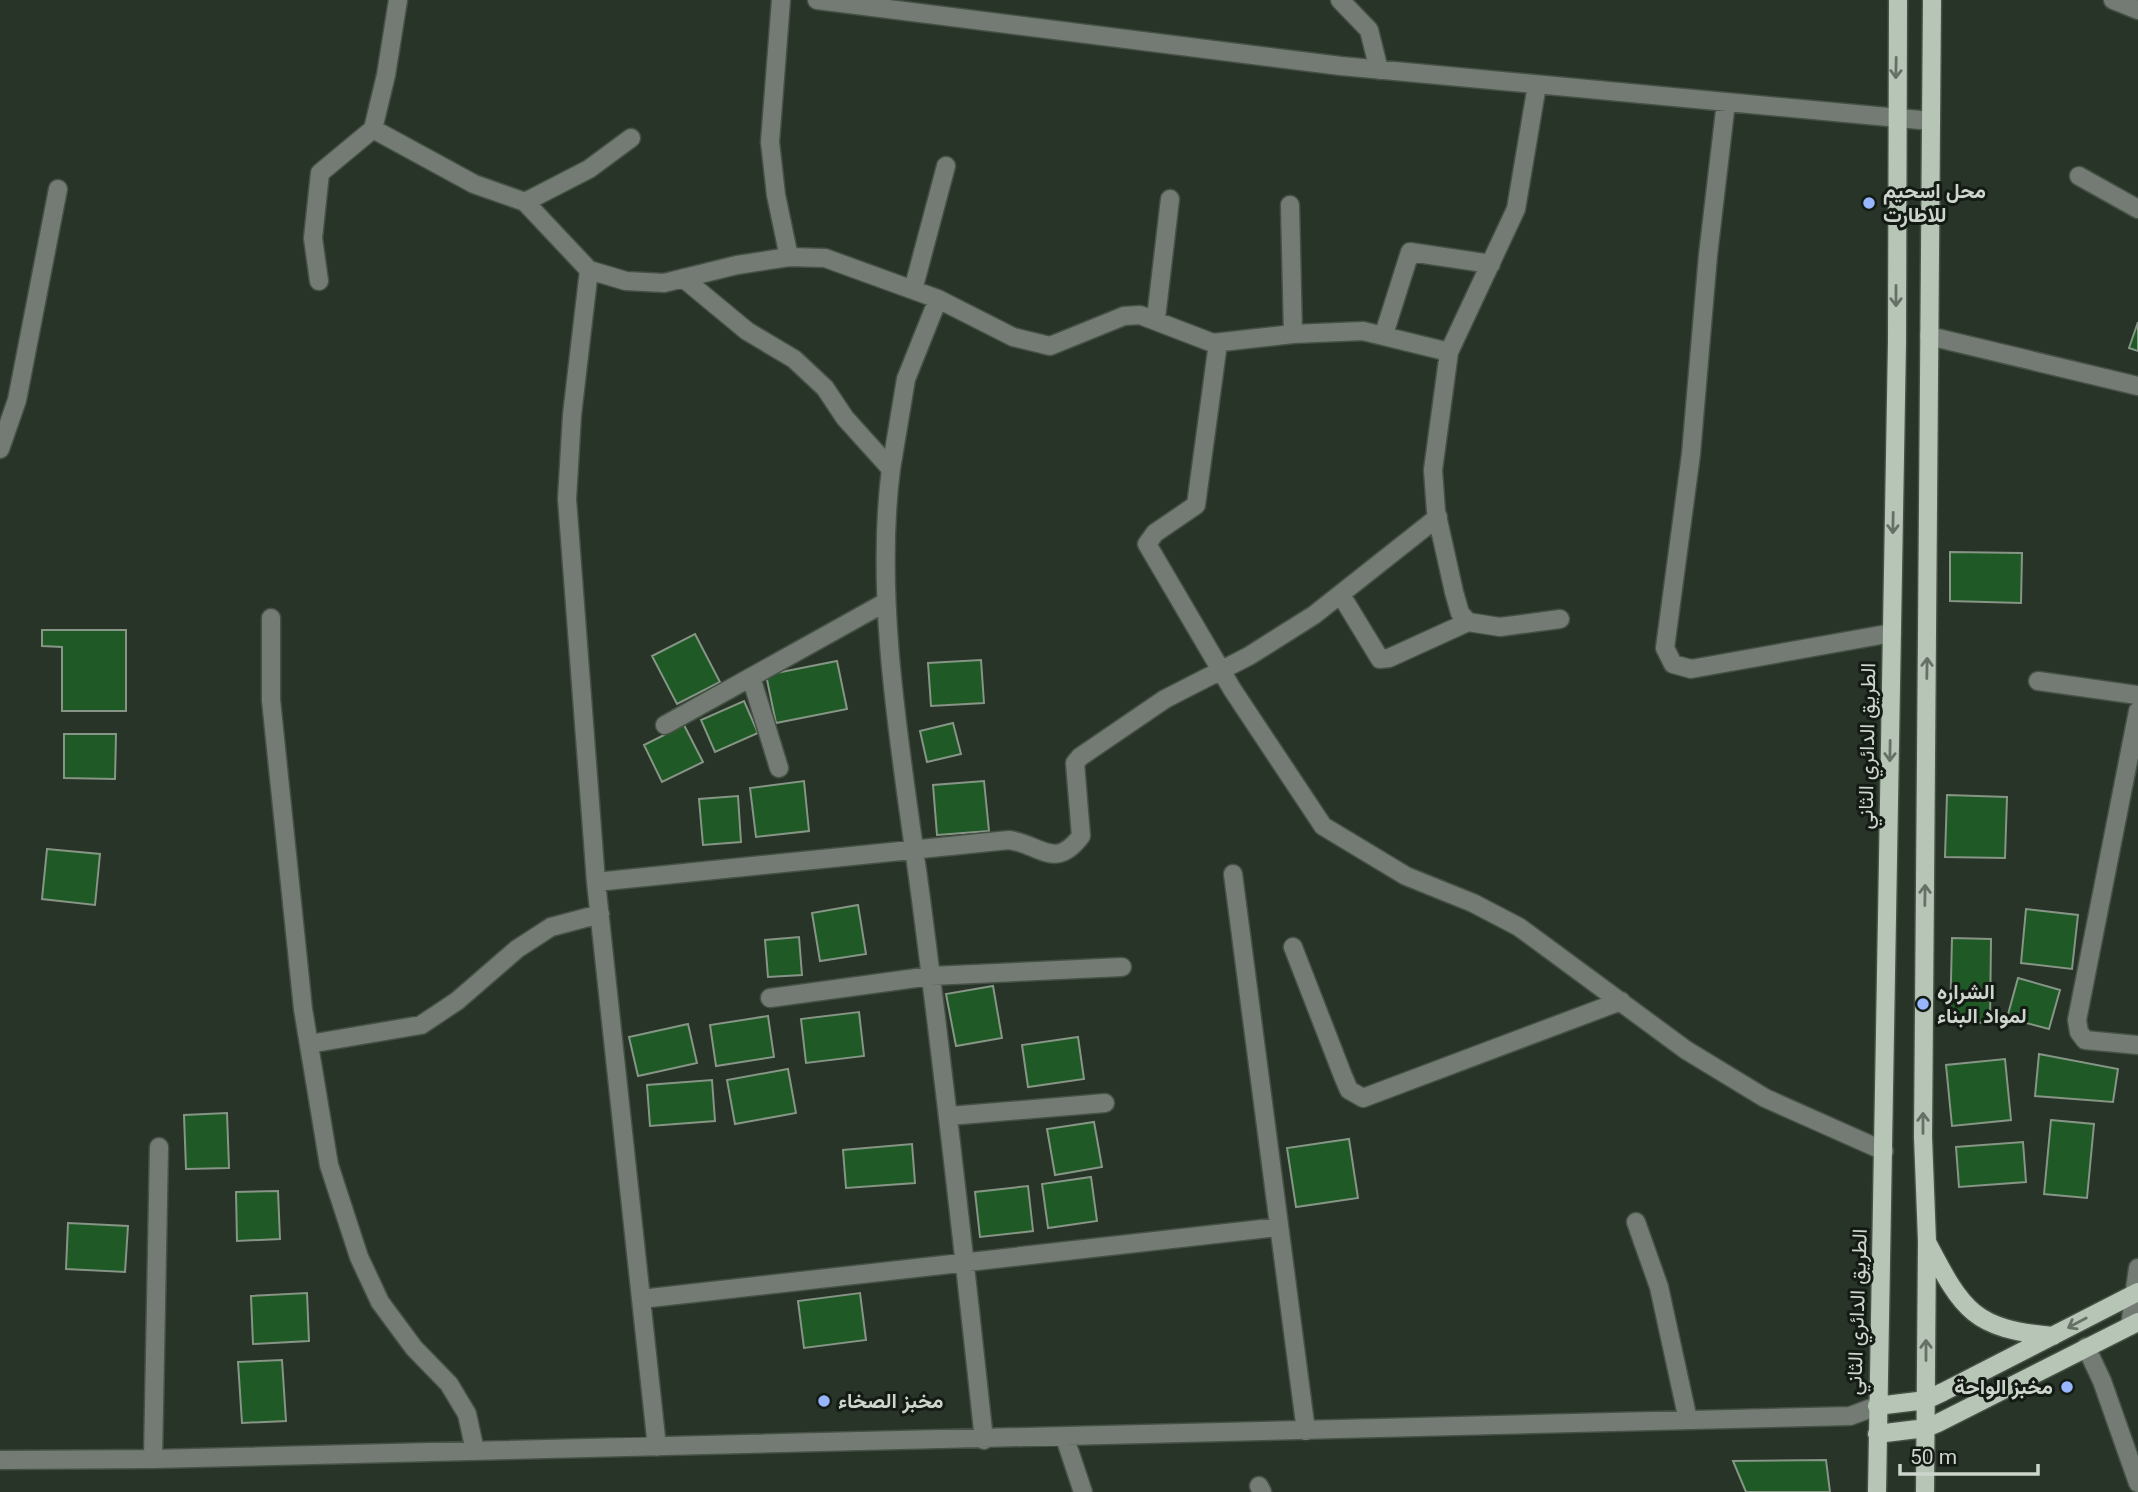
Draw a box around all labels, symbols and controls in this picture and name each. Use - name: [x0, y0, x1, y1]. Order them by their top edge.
- one-way arrow: [1890, 56, 1903, 79]
- place label: محل اسحيم للاطارت: [1883, 179, 1986, 228]
- marker: محل اسحيم للاطارت: [1861, 195, 1877, 211]
- one-way arrow: [1889, 284, 1903, 307]
- one-way arrow: [1887, 511, 1900, 534]
- one-way arrow: [1920, 657, 1934, 680]
- street label: الطريق الدائري الثاني: [1854, 662, 1885, 830]
- one-way arrow: [1883, 739, 1897, 762]
- one-way arrow: [1918, 884, 1932, 907]
- place label: الشراره لمواد البناء: [1937, 980, 2027, 1029]
- marker: الشراره لمواد البناء: [1915, 996, 1931, 1012]
- one-way arrow: [1917, 1112, 1930, 1135]
- street label: الطريق الدائري الثاني: [1842, 1228, 1877, 1396]
- one-way arrow: [2067, 1317, 2088, 1330]
- one-way arrow: [1919, 1339, 1933, 1362]
- place label: مخبز الواحة: [1954, 1375, 2053, 1400]
- marker: مخبز الواحة: [2059, 1379, 2075, 1395]
- place label: مخبز الصخاء: [838, 1389, 944, 1414]
- marker: مخبز الصخاء: [816, 1393, 832, 1409]
- scale bar: [1900, 1432, 2038, 1476]
- text: 50 m: [1910, 1445, 1957, 1469]

